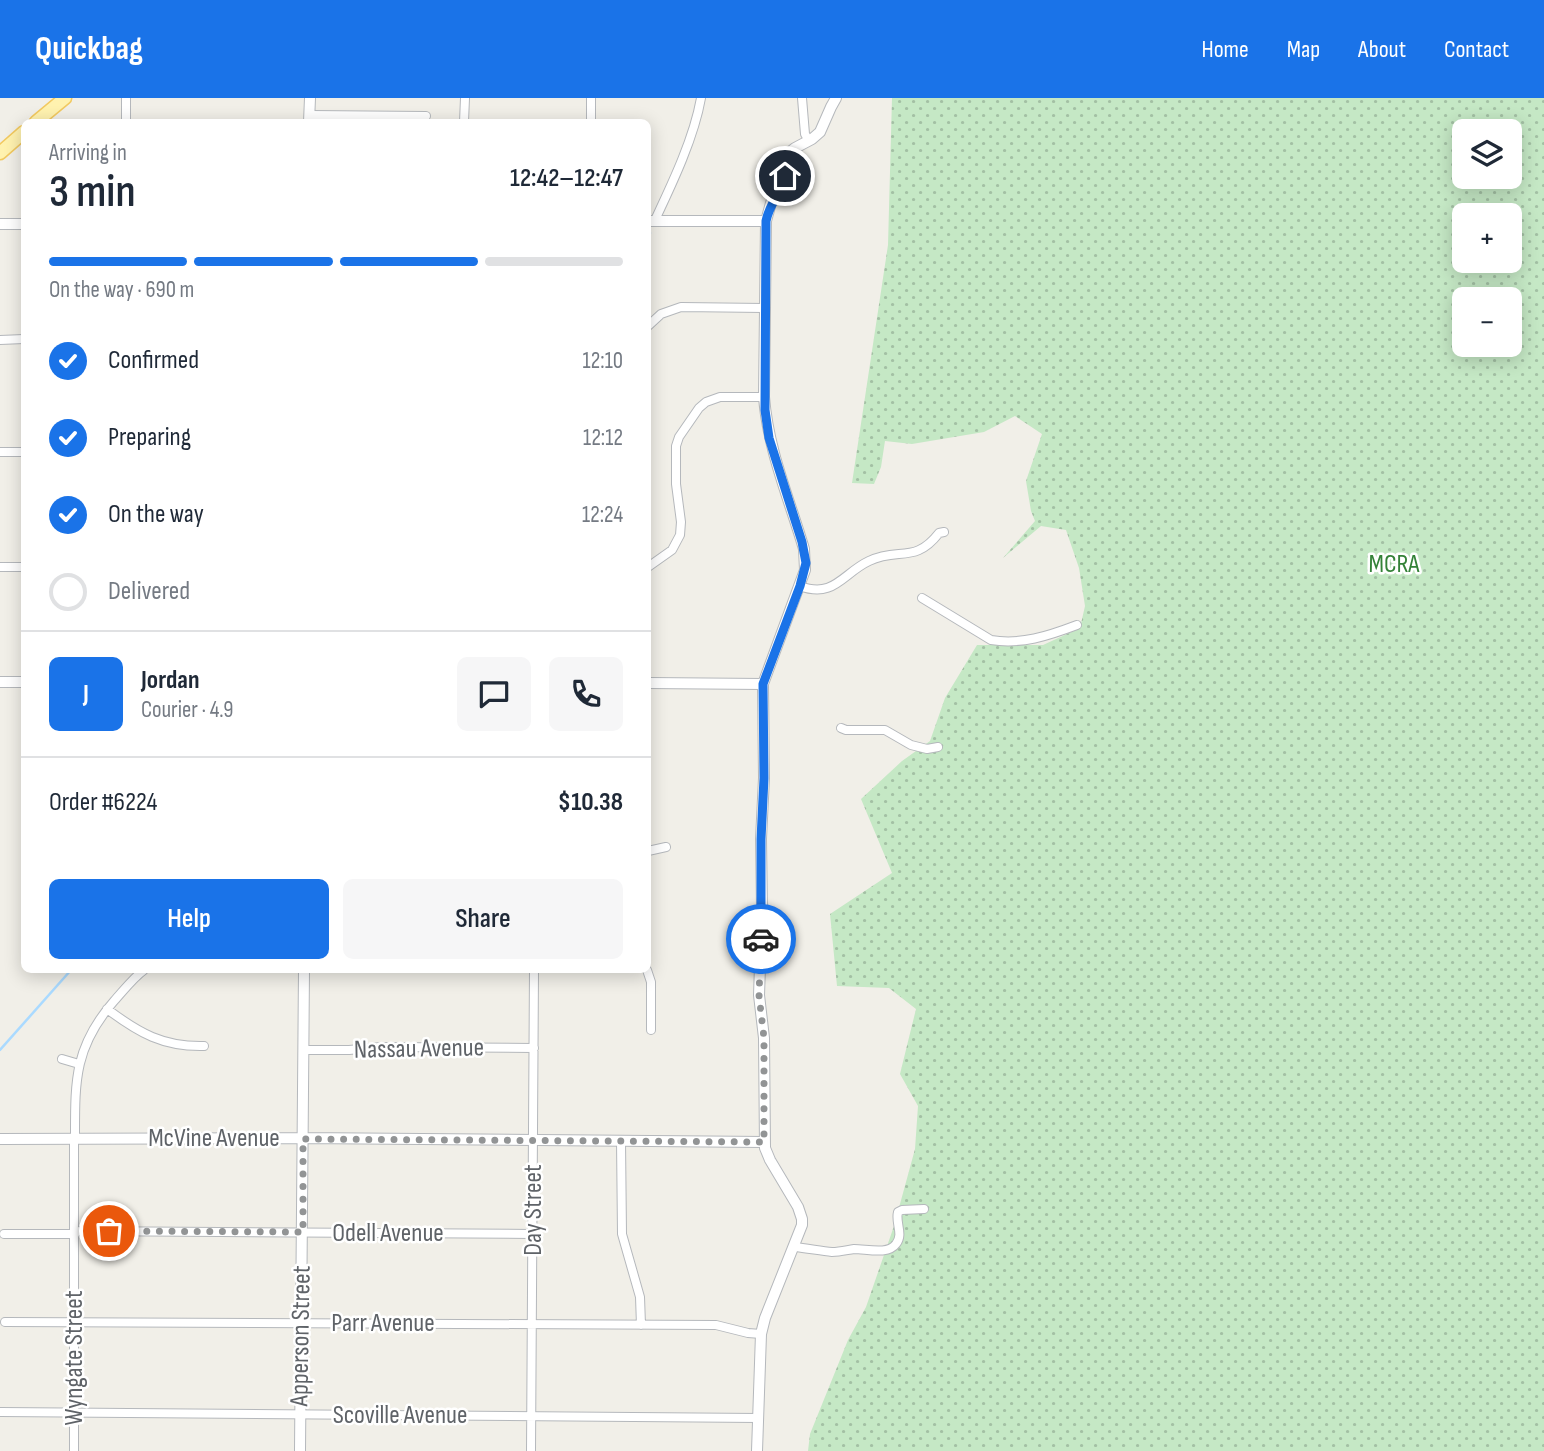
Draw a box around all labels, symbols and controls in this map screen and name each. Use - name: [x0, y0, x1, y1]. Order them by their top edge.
- text: Quickbag: [35, 29, 143, 69]
- text: Home: [1201, 35, 1249, 64]
- text: Map: [1287, 35, 1320, 64]
- text: About: [1358, 35, 1406, 64]
- text: Contact: [1444, 35, 1509, 64]
- map controls: [1452, 119, 1522, 357]
- button: layers: [1452, 119, 1522, 189]
- text: Arriving in: [49, 139, 127, 167]
- pin: [755, 146, 815, 206]
- icon: home: [766, 157, 804, 195]
- text: 12:42–12:47: [510, 163, 623, 194]
- text: 3 min: [49, 165, 136, 220]
- button: +: [1452, 203, 1522, 273]
- text: On the way · 690 m: [49, 276, 194, 304]
- button: −: [1452, 287, 1522, 357]
- icon: check: [49, 342, 87, 380]
- text: Confirmed: [108, 345, 199, 376]
- text: 12:10: [583, 347, 623, 375]
- icon: check: [49, 419, 87, 457]
- text: Preparing: [108, 422, 191, 453]
- text: 12:12: [583, 424, 623, 452]
- icon: check: [49, 496, 87, 534]
- text: On the way: [108, 499, 204, 530]
- text: 12:24: [582, 501, 623, 529]
- park label: MCRA: [1369, 549, 1420, 580]
- text: Delivered: [108, 576, 190, 607]
- button: chat: [457, 657, 531, 731]
- button: phone: [549, 657, 623, 731]
- text: Jordan: [141, 665, 199, 696]
- text: J: [83, 679, 89, 710]
- text: Courier · 4.9: [141, 696, 233, 724]
- text: Order #6224: [49, 787, 157, 818]
- text: $10.38: [558, 787, 623, 818]
- button: Help: [49, 879, 329, 959]
- button: Share: [343, 879, 623, 959]
- courier: [726, 904, 796, 974]
- icon: car: [742, 920, 780, 958]
- street label: Nassau Avenue: [354, 1032, 484, 1066]
- street label: McVine Avenue: [148, 1123, 280, 1154]
- street label: Day Street: [518, 1164, 549, 1256]
- pin: [79, 1201, 139, 1261]
- icon: bag: [90, 1212, 128, 1250]
- street label: Odell Avenue: [332, 1218, 444, 1249]
- street label: Apperson Street: [284, 1265, 318, 1408]
- street label: Wyngate Street: [59, 1290, 90, 1426]
- street label: Parr Avenue: [331, 1308, 435, 1339]
- street label: Scoville Avenue: [333, 1400, 467, 1431]

